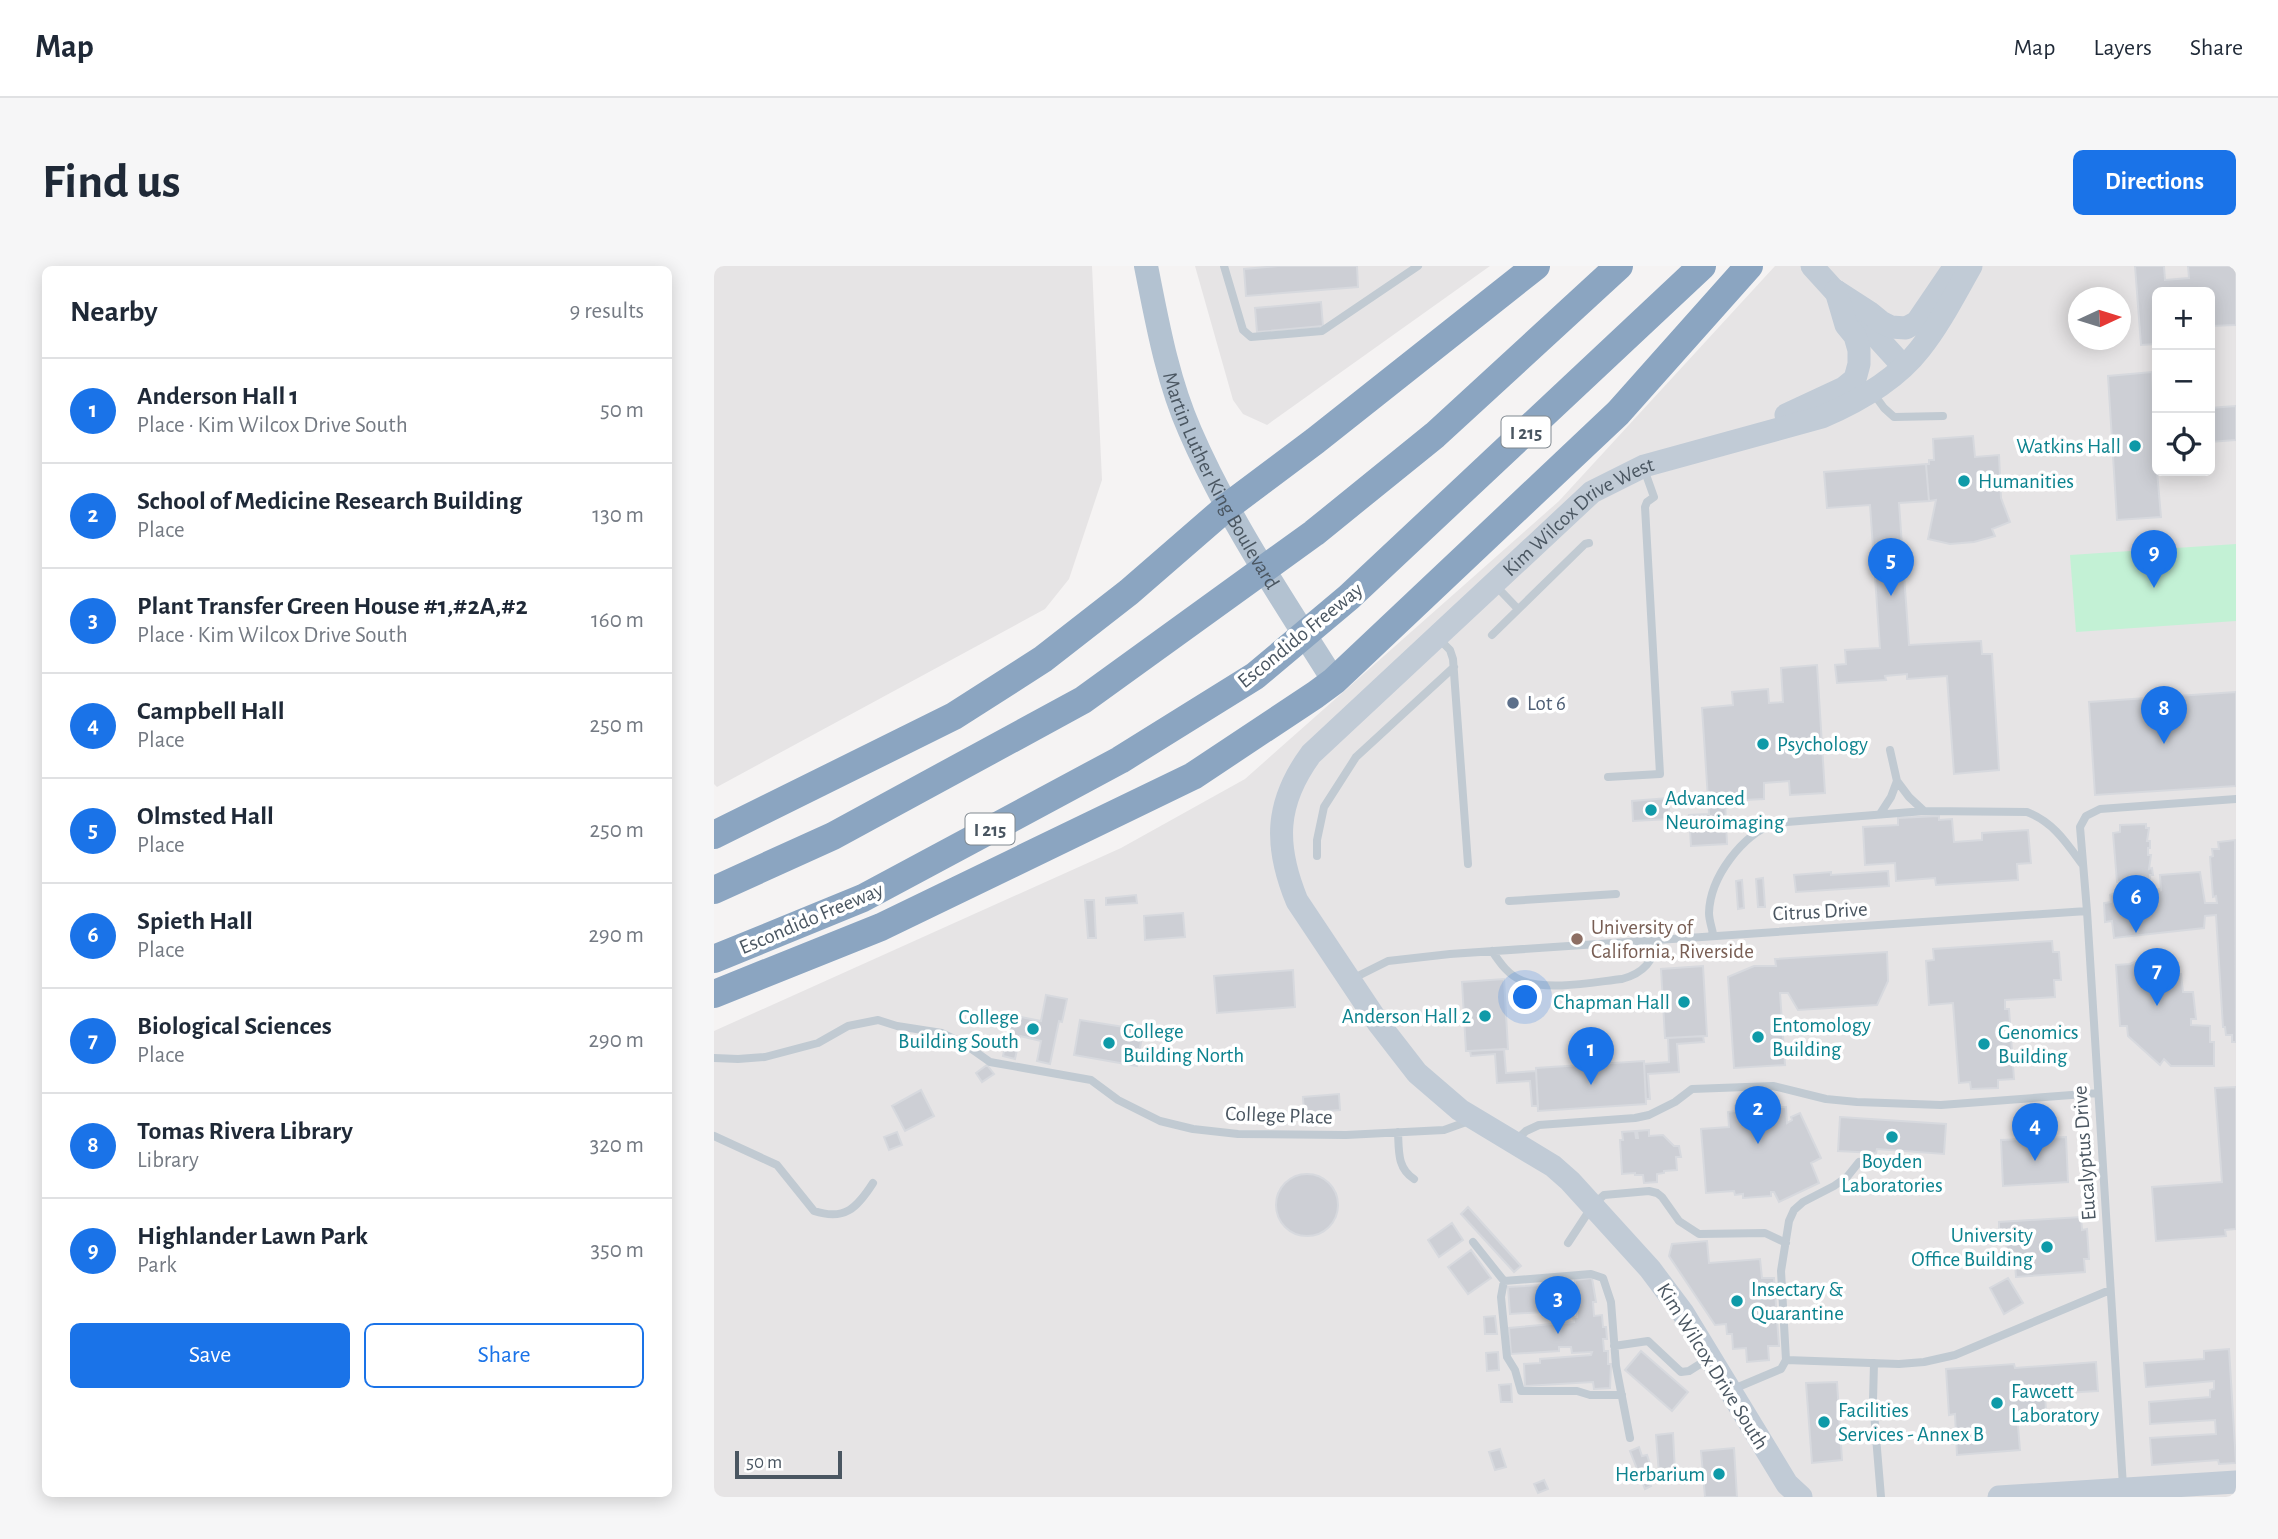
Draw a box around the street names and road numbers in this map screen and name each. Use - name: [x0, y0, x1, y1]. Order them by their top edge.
- street label: Martin Luther King Boulevard: [1159, 370, 1283, 593]
- road number: I 215: [1502, 416, 1550, 448]
- street label: Kim Wilcox Drive West: [1499, 454, 1657, 581]
- street label: Escondido Freeway: [1234, 579, 1367, 692]
- road number: I 215: [966, 814, 1014, 844]
- street label: Escondido Freeway: [736, 879, 886, 958]
- street label: Citrus Drive: [1772, 899, 1868, 924]
- street label: Eucalyptus Drive: [2069, 1085, 2100, 1221]
- street label: College Place: [1225, 1103, 1333, 1128]
- street label: Kim Wilcox Drive South: [1653, 1279, 1772, 1453]

